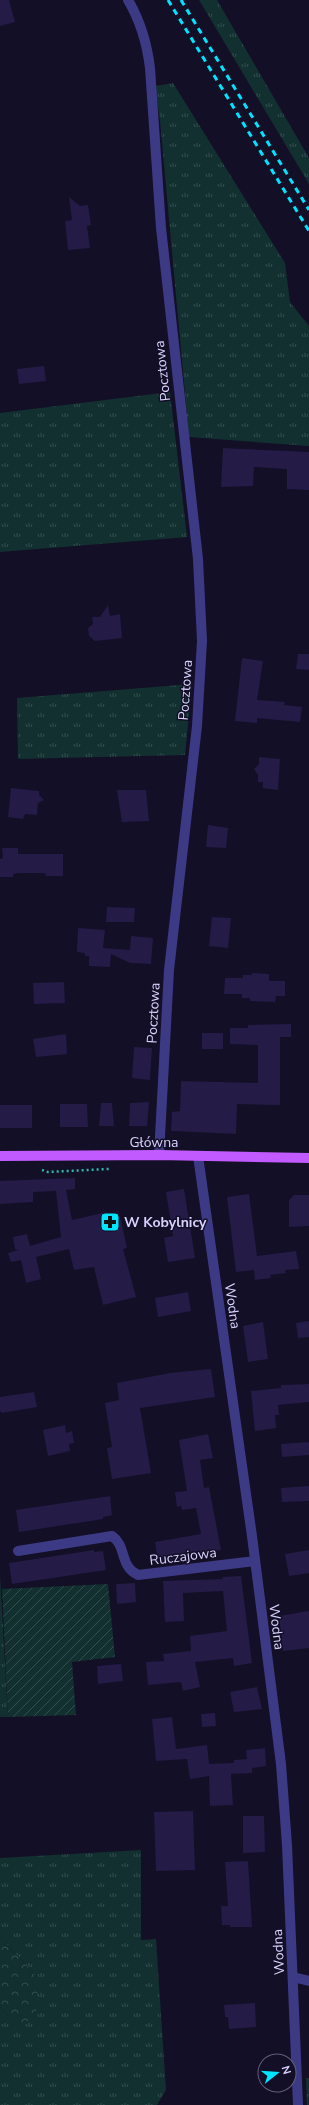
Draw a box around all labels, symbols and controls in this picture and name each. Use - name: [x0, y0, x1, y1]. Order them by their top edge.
- street label: Pocztowa: [150, 340, 175, 402]
- street label: Pocztowa: [174, 659, 197, 721]
- street label: Pocztowa: [142, 982, 165, 1044]
- street label: Główna: [129, 1133, 179, 1152]
- pharmacy icon: W Kobylnicy: [99, 1211, 121, 1233]
- place label: W Kobylnicy: [124, 1213, 207, 1232]
- street label: Wodna: [220, 1282, 245, 1330]
- street label: Ruczajowa: [148, 1543, 218, 1570]
- street label: Wodna: [264, 1603, 289, 1651]
- street label: Wodna: [268, 1929, 289, 1975]
- north arrow: [257, 2053, 297, 2093]
- text: N: [278, 2064, 294, 2076]

